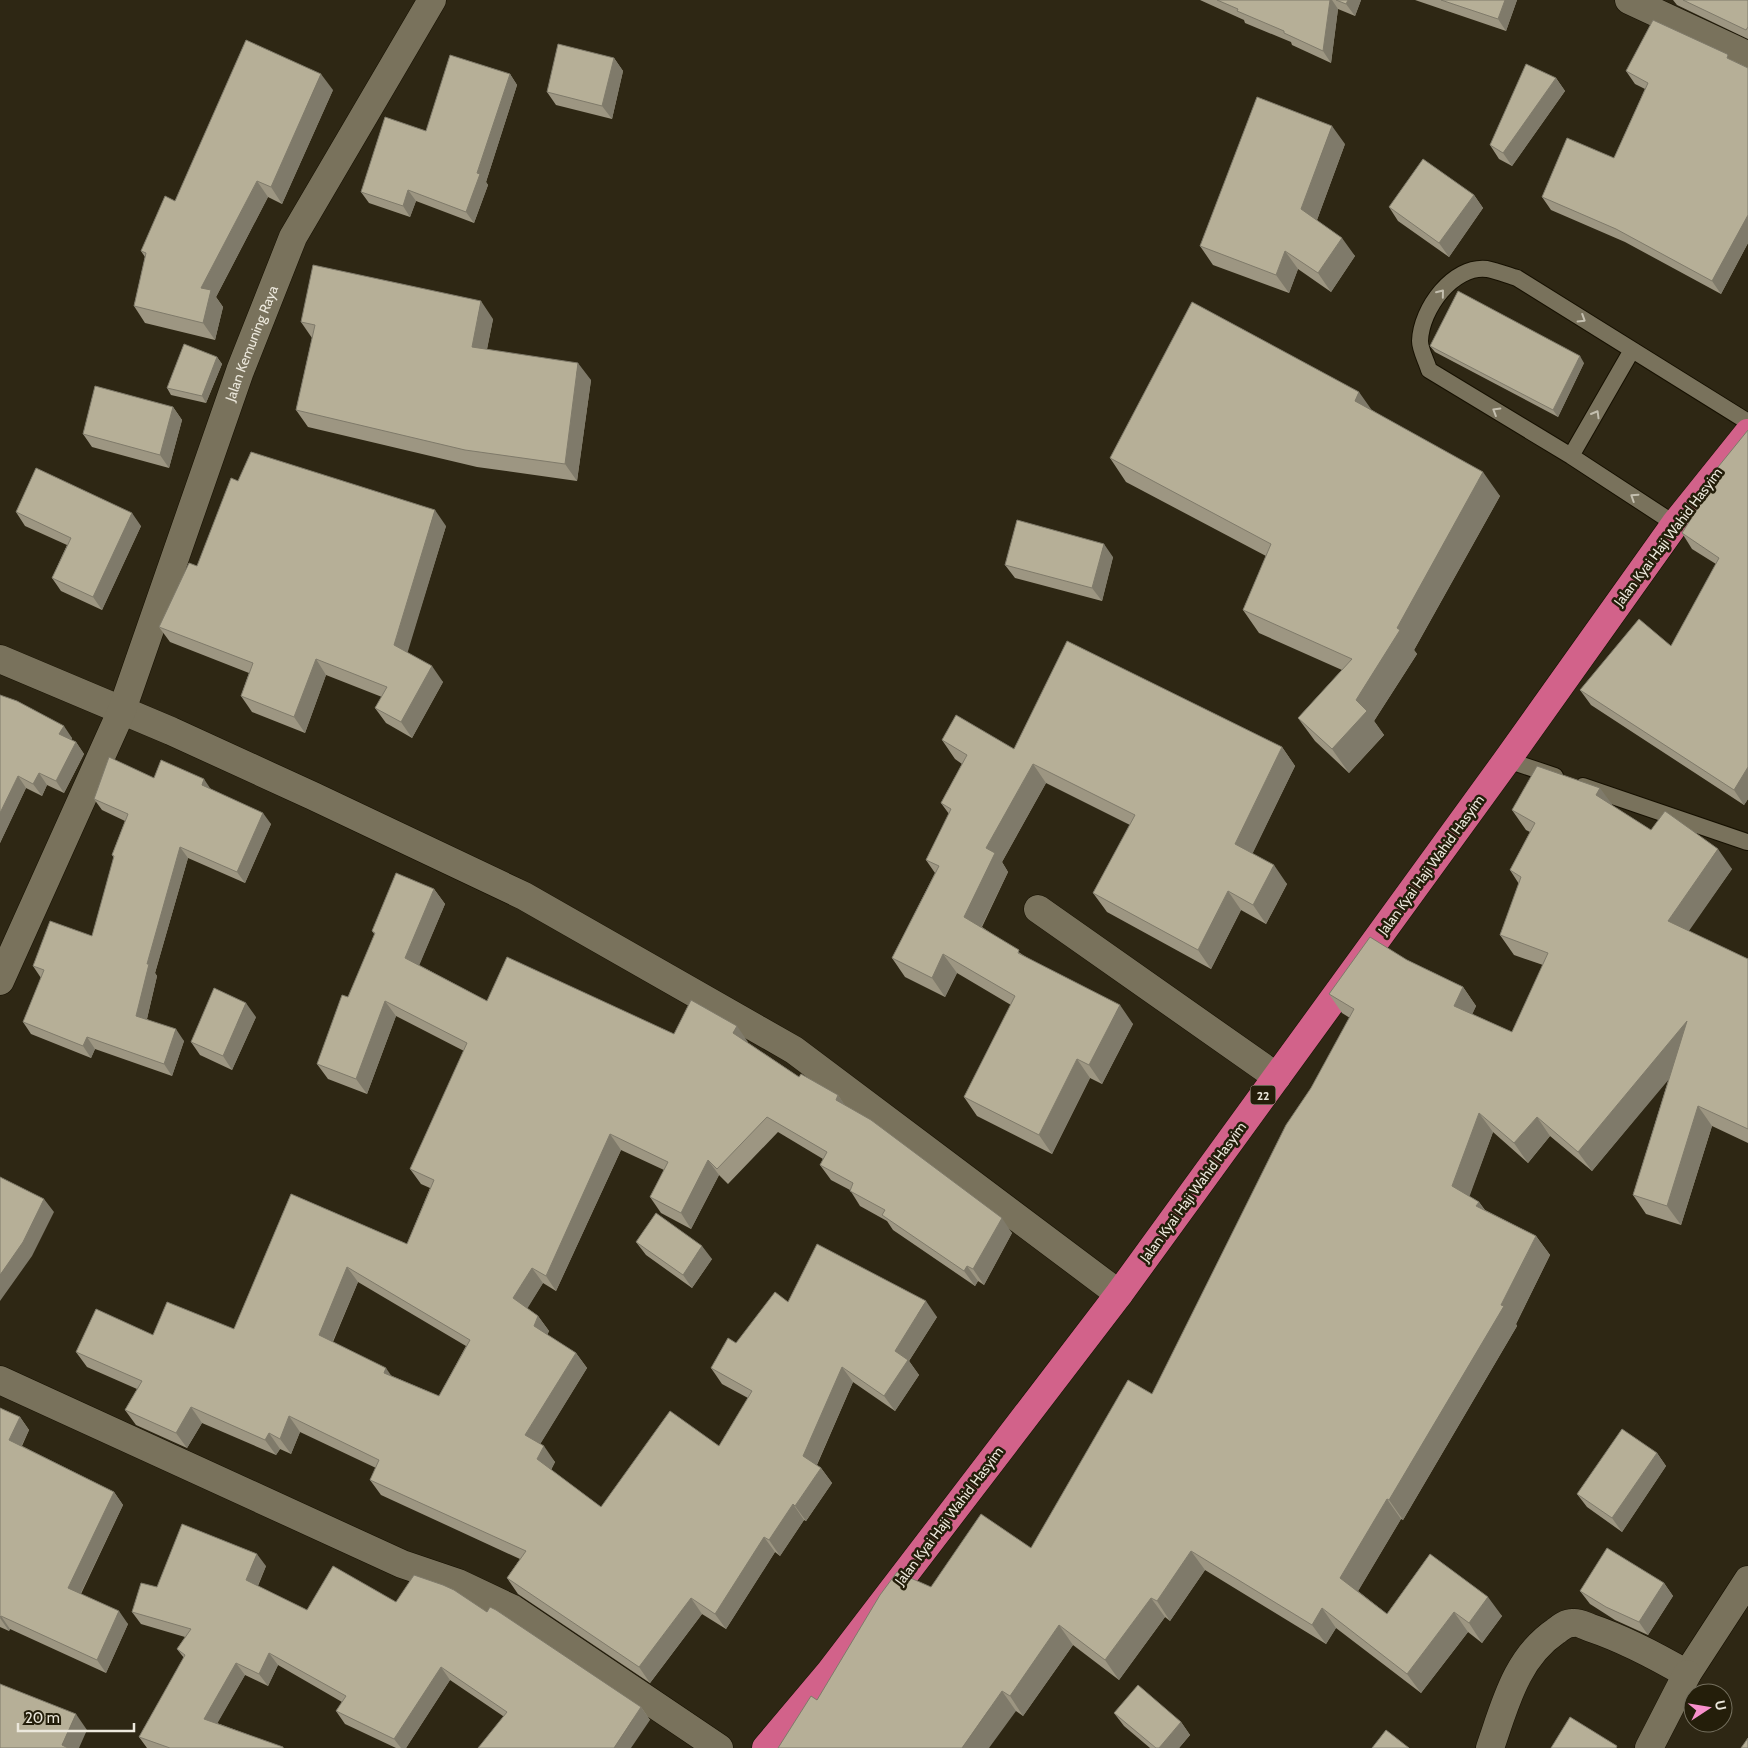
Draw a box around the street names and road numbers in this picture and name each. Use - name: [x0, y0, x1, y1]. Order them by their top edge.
- street label: Jalan Kemuning Raya: [221, 283, 282, 405]
- street label: Jalan Kyai Haji Wahid Hasyim: [1609, 464, 1726, 611]
- street label: Jalan Kyai Haji Wahid Hasyim: [1373, 791, 1488, 940]
- road number: 22: [1250, 1086, 1276, 1104]
- street label: Jalan Kyai Haji Wahid Hasyim: [1135, 1118, 1250, 1267]
- street label: Jalan Kyai Haji Wahid Hasyim: [890, 1443, 1007, 1590]

